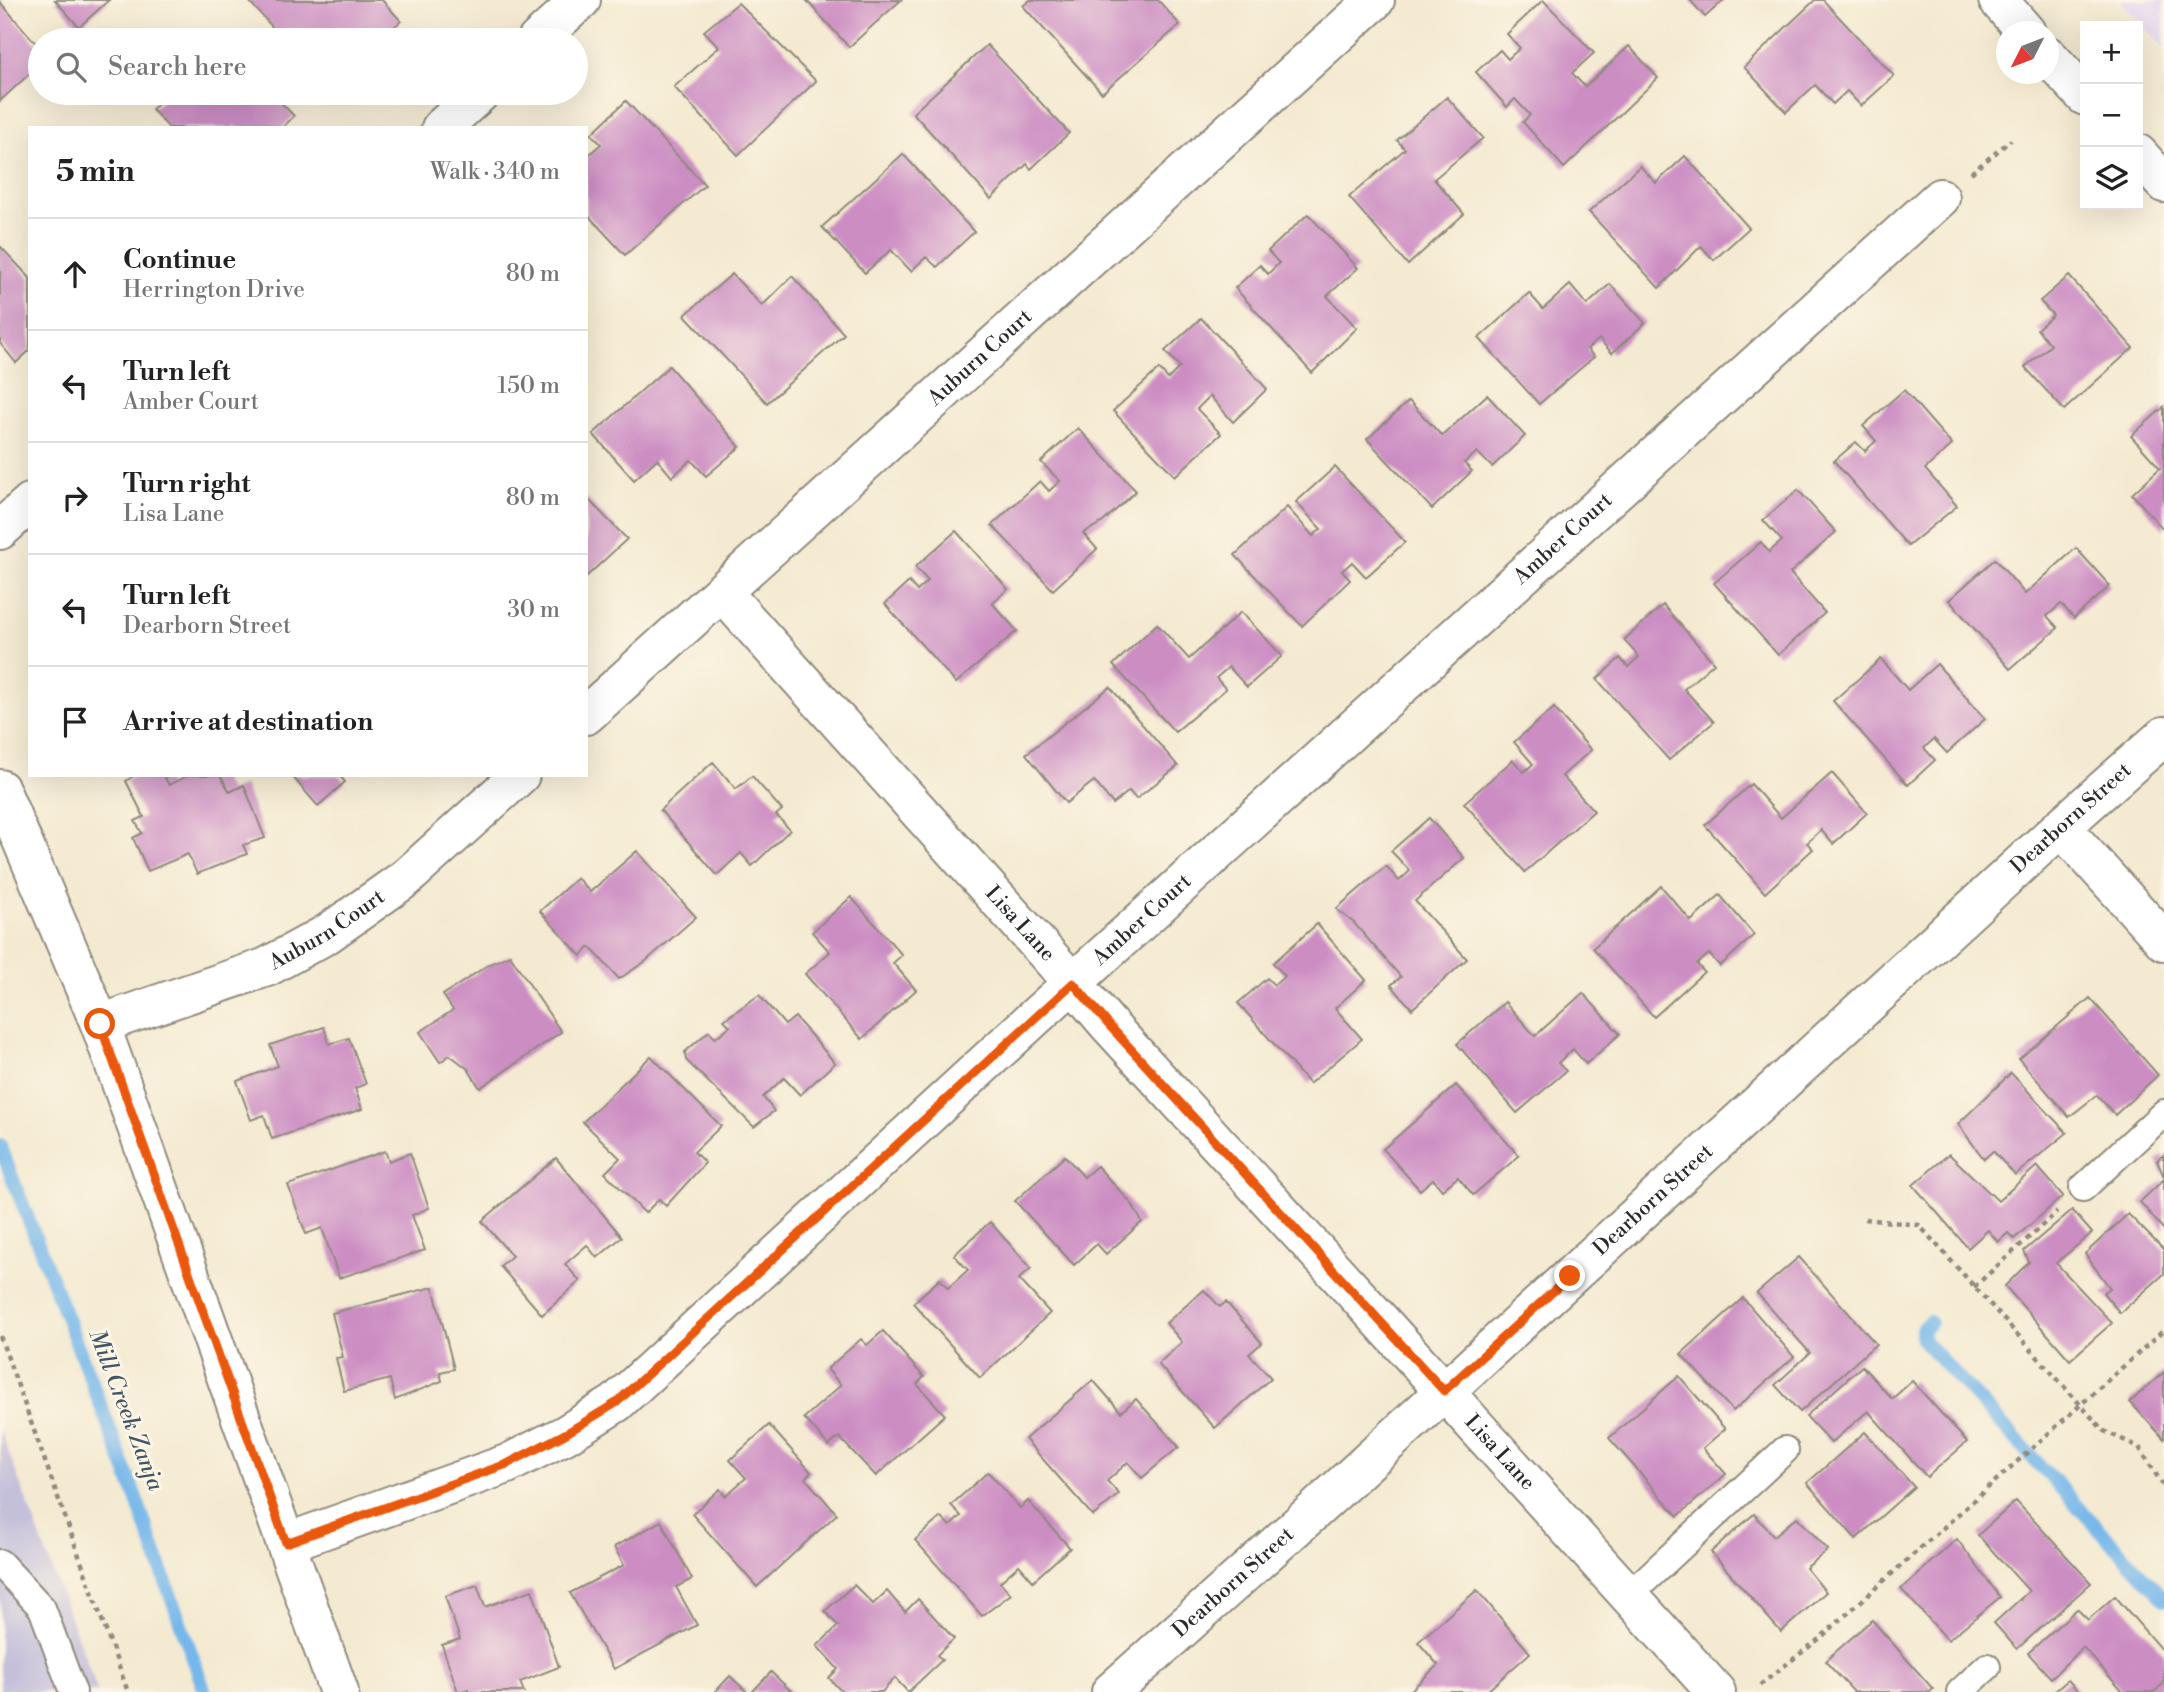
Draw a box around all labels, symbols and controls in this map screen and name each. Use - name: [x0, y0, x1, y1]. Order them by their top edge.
- north arrow: [1996, 21, 2059, 84]
- map controls: [2080, 21, 2143, 210]
- button: +: [2080, 21, 2143, 84]
- search box: [28, 28, 588, 105]
- icon: search: [52, 48, 90, 86]
- text: Search here: [108, 51, 247, 83]
- button: −: [2080, 84, 2143, 147]
- button: layers: [2080, 147, 2143, 210]
- text: 5 min: [56, 153, 135, 191]
- text: Walk · 340 m: [430, 158, 560, 186]
- text: Continue: [123, 244, 236, 276]
- icon: ahead: [56, 255, 94, 293]
- text: 80 m: [506, 260, 560, 288]
- text: Herrington Drive: [123, 276, 305, 304]
- street label: Auburn Court: [922, 303, 1038, 412]
- text: Turn left: [123, 356, 231, 388]
- icon: left: [56, 367, 94, 405]
- text: 150 m: [497, 372, 560, 400]
- text: Amber Court: [123, 388, 259, 416]
- text: Turn right: [123, 468, 251, 500]
- icon: right: [56, 479, 94, 517]
- text: 80 m: [506, 484, 560, 512]
- street label: Amber Court: [1508, 487, 1618, 591]
- text: Lisa Lane: [123, 500, 224, 528]
- text: Turn left: [123, 580, 231, 612]
- icon: left: [56, 591, 94, 629]
- text: 30 m: [507, 596, 560, 624]
- text: Dearborn Street: [123, 612, 291, 640]
- icon: arrive: [56, 703, 94, 741]
- text: Arrive at destination: [123, 706, 373, 738]
- street label: Dearborn Street: [2005, 757, 2137, 880]
- street label: Amber Court: [1087, 868, 1197, 972]
- street label: Lisa Lane: [979, 881, 1061, 967]
- street label: Auburn Court: [264, 884, 390, 977]
- route start: [84, 1008, 115, 1039]
- street label: Dearborn Street: [1588, 1138, 1719, 1262]
- route end: [1554, 1260, 1585, 1291]
- water label: Mill Creek Zanja: [82, 1325, 170, 1495]
- street label: Lisa Lane: [1459, 1410, 1540, 1496]
- street label: Dearborn Street: [1167, 1522, 1300, 1644]

